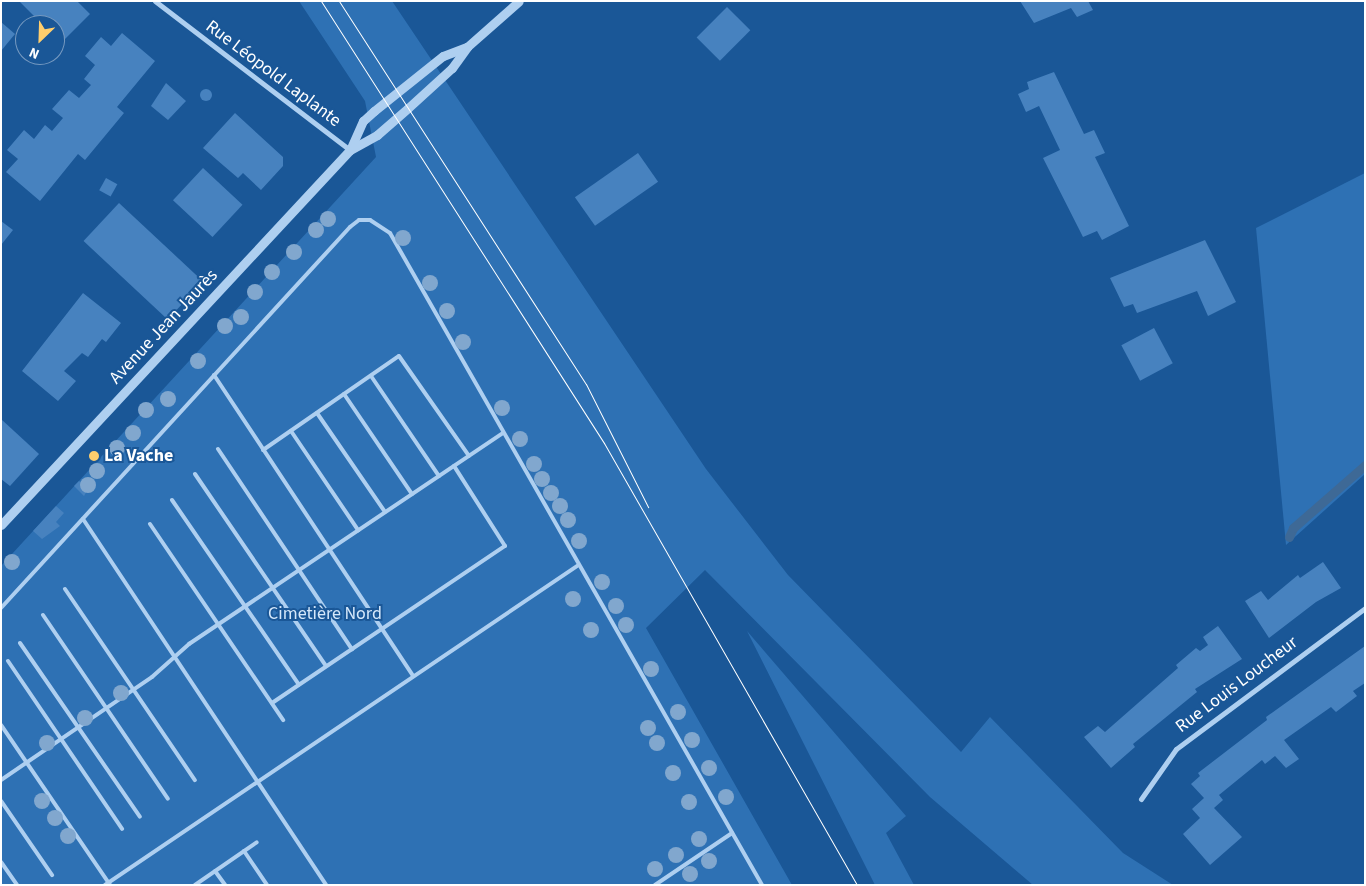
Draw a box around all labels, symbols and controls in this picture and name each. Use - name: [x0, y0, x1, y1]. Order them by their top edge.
- north arrow: [15, 15, 65, 65]
- street label: Rue Léopold Laplante: [201, 16, 345, 132]
- text: N: [26, 42, 43, 64]
- street label: Avenue Jean Jaurès: [105, 265, 223, 389]
- place label: La Vache: [104, 445, 173, 467]
- marker: La Vache: [88, 450, 100, 462]
- park label: Cimetière Nord: [268, 603, 382, 625]
- street label: Rue Louis Loucheur: [1172, 632, 1302, 738]

